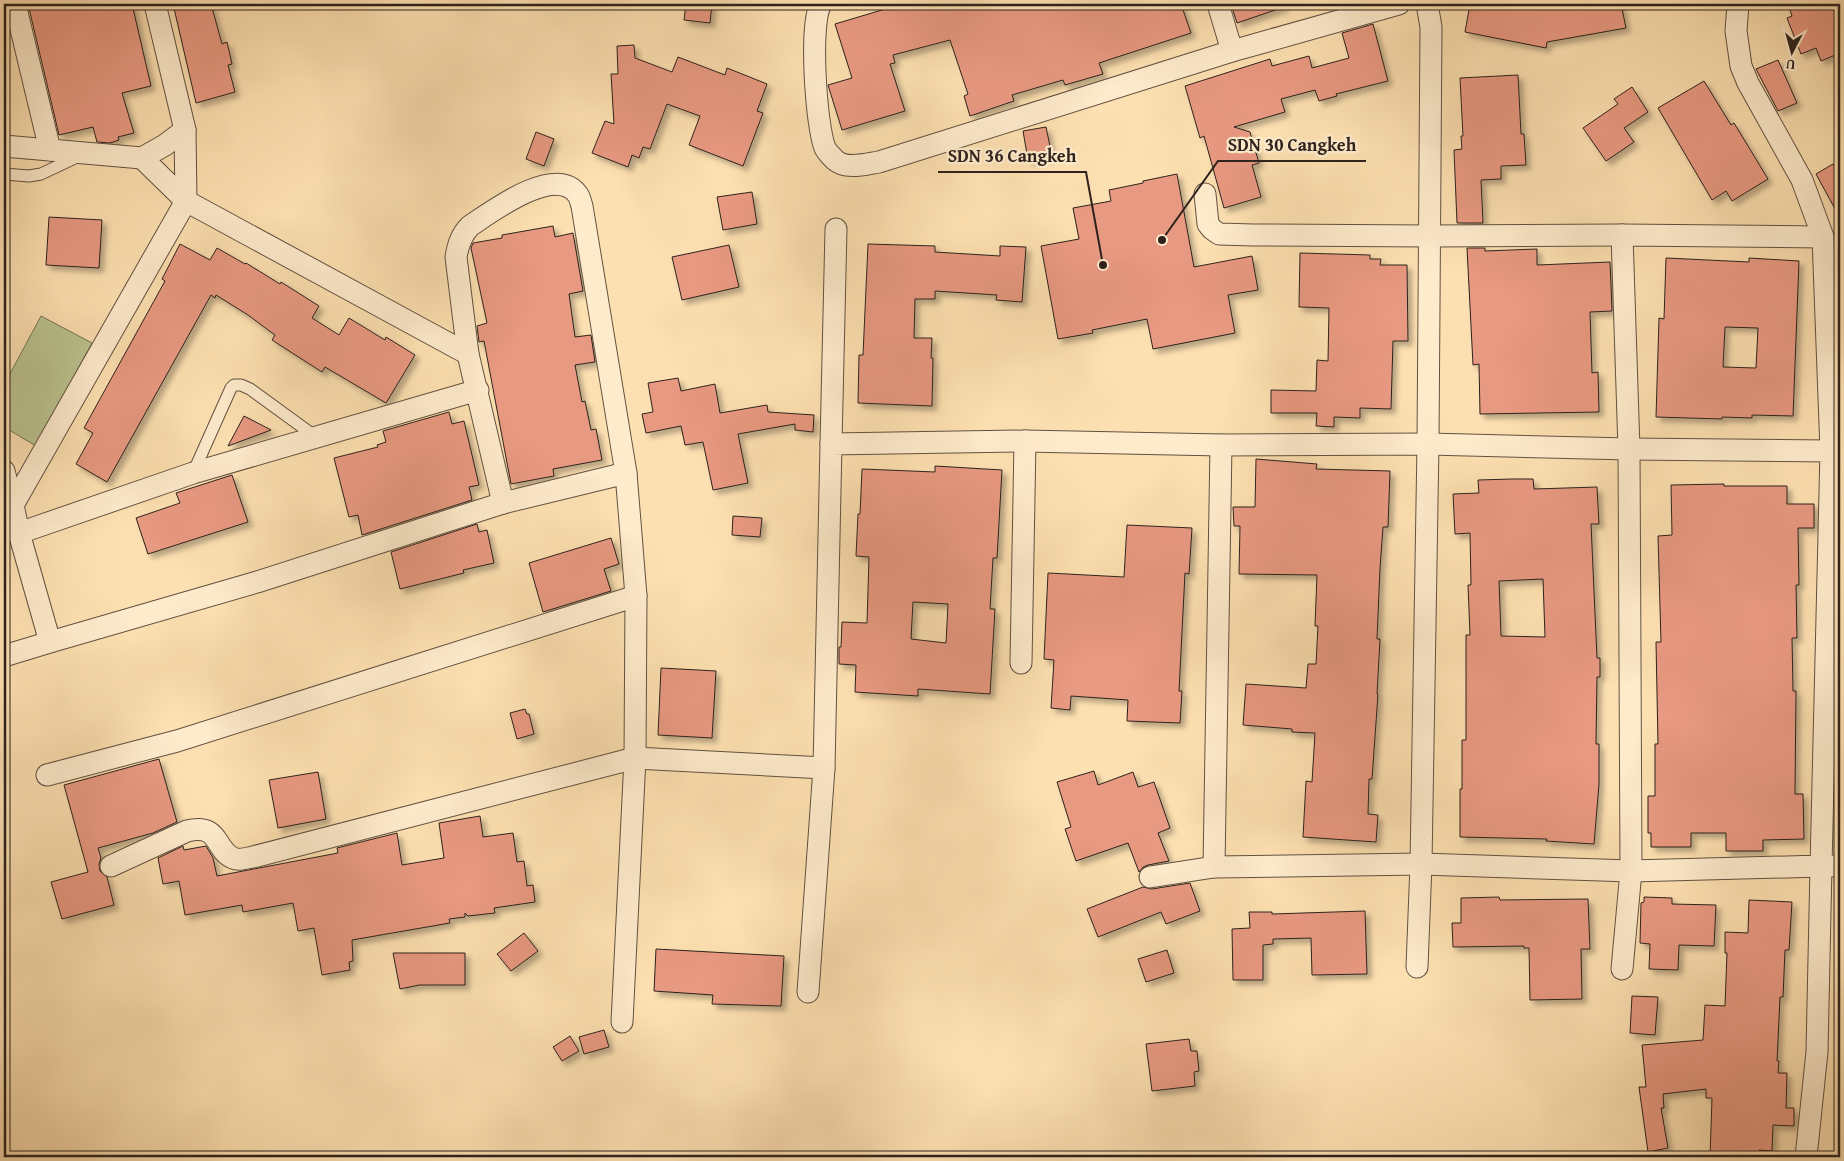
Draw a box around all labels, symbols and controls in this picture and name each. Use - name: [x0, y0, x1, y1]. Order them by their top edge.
- north arrow: [1766, 28, 1816, 78]
- text: U: [1784, 54, 1796, 75]
- callout: SDN 30 Cangkeh: [1218, 128, 1366, 161]
- text: SDN 30 Cangkeh: [1228, 131, 1357, 158]
- callout: SDN 36 Cangkeh: [938, 139, 1086, 172]
- text: SDN 36 Cangkeh: [948, 142, 1077, 169]

